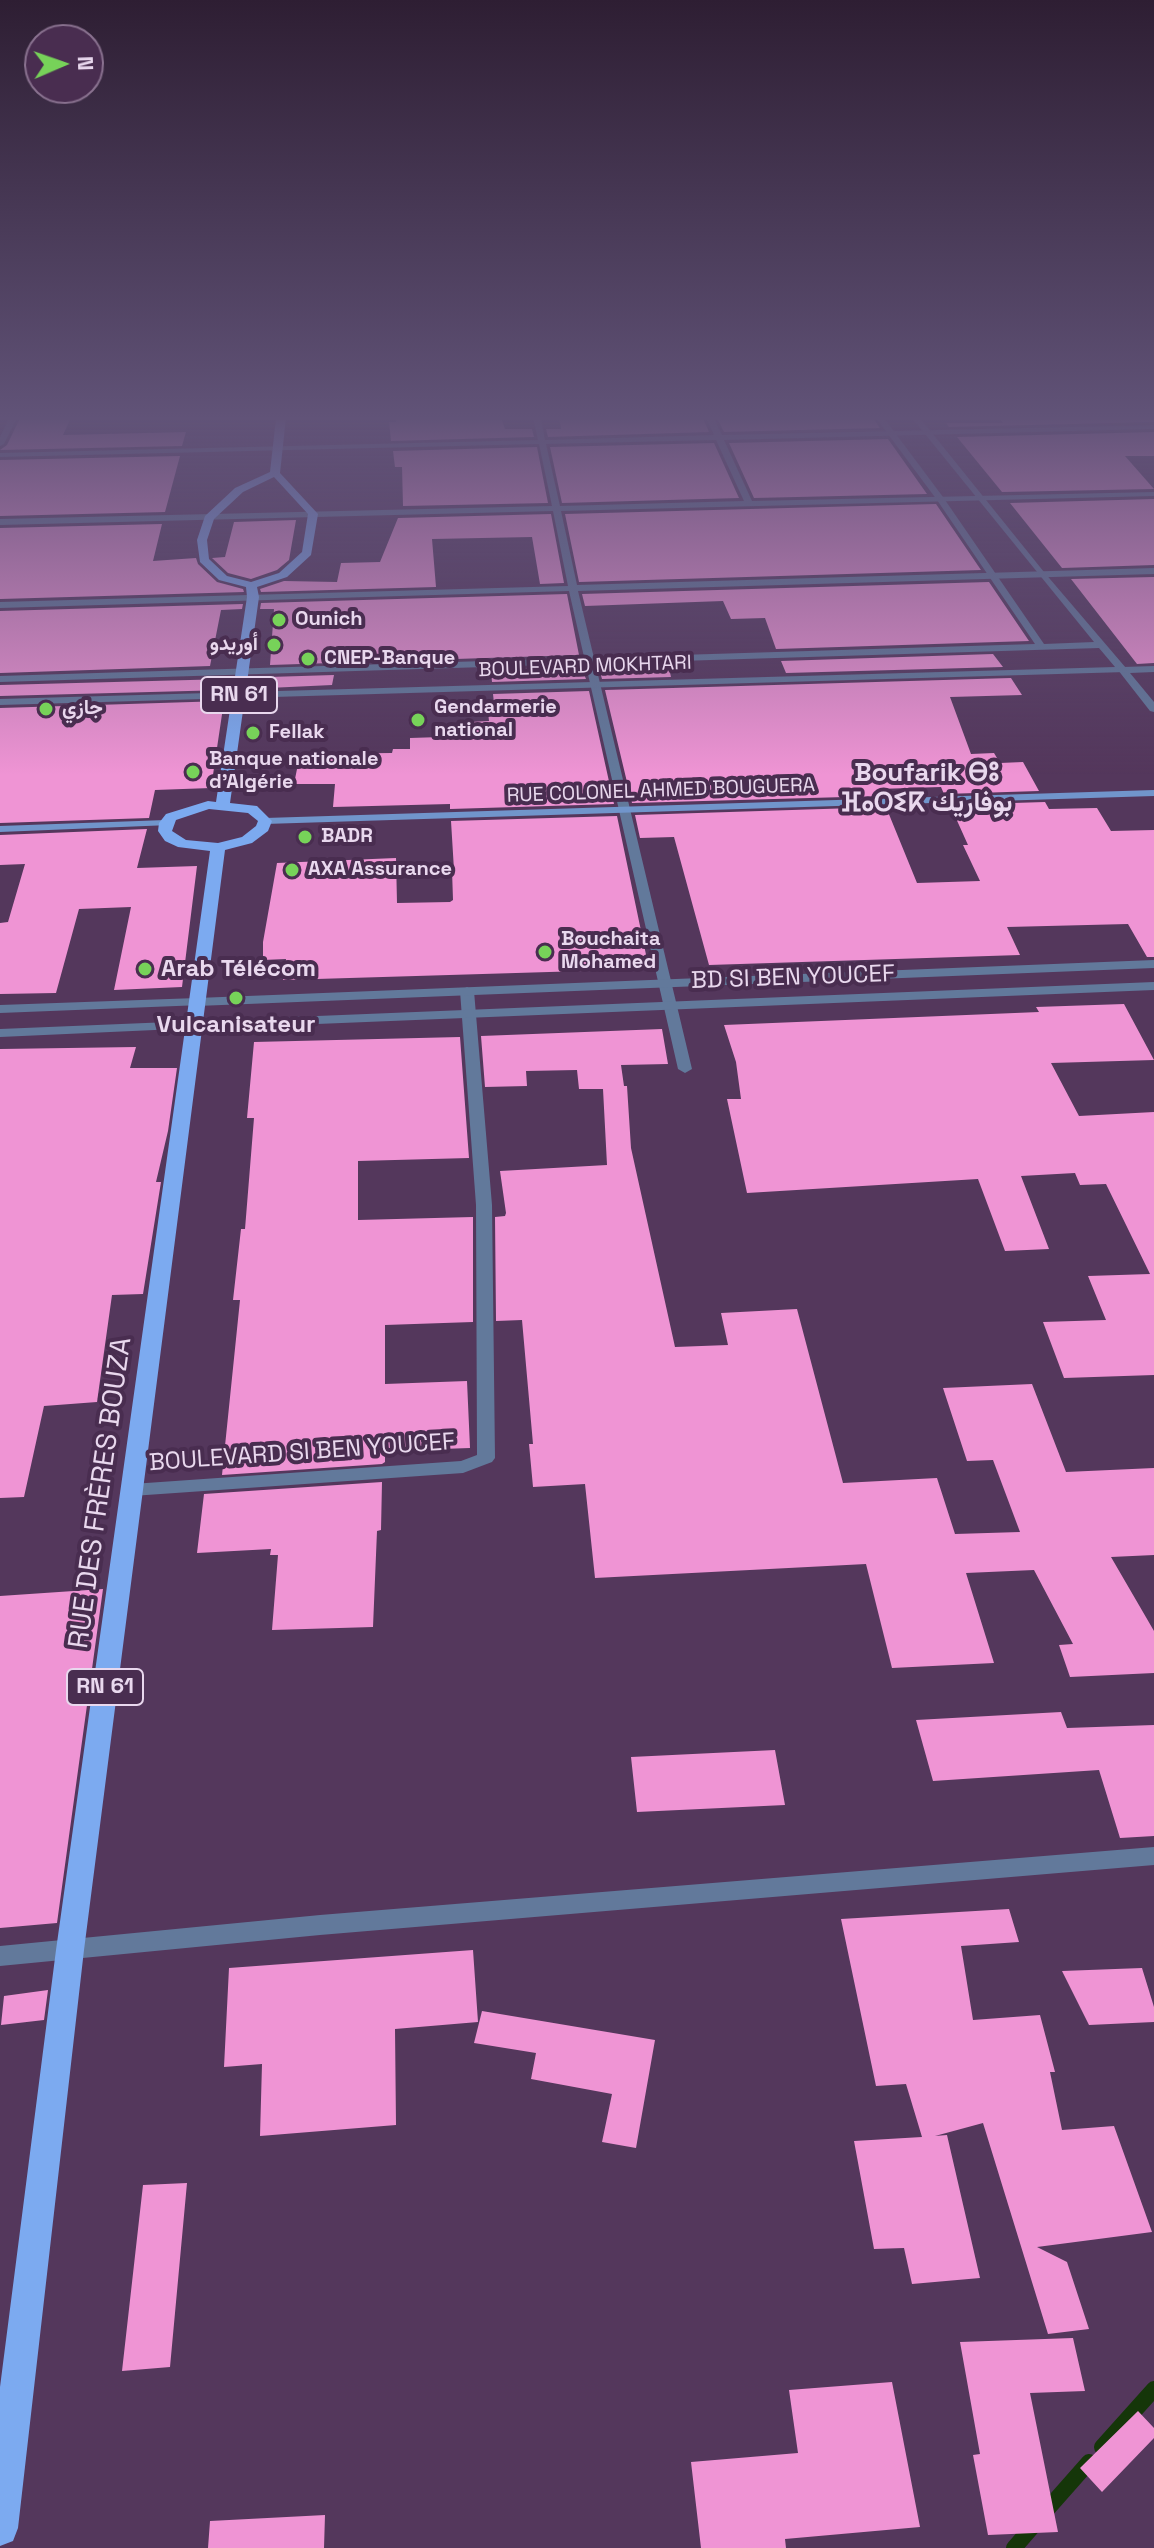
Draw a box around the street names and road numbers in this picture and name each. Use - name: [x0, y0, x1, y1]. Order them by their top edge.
- street label: BOULEVARD MOKHTARI: [478, 651, 692, 683]
- road number: RN 61: [201, 677, 277, 713]
- street label: RUE COLONEL AHMED BOUGUERA: [506, 774, 816, 808]
- street label: BD SI BEN YOUCEF: [691, 960, 895, 996]
- street label: RUE DES FRÈRES BOUZA: [63, 1335, 139, 1651]
- street label: BOULEVARD SI BEN YOUCEF: [148, 1428, 456, 1478]
- road number: RN 61: [67, 1669, 143, 1705]

